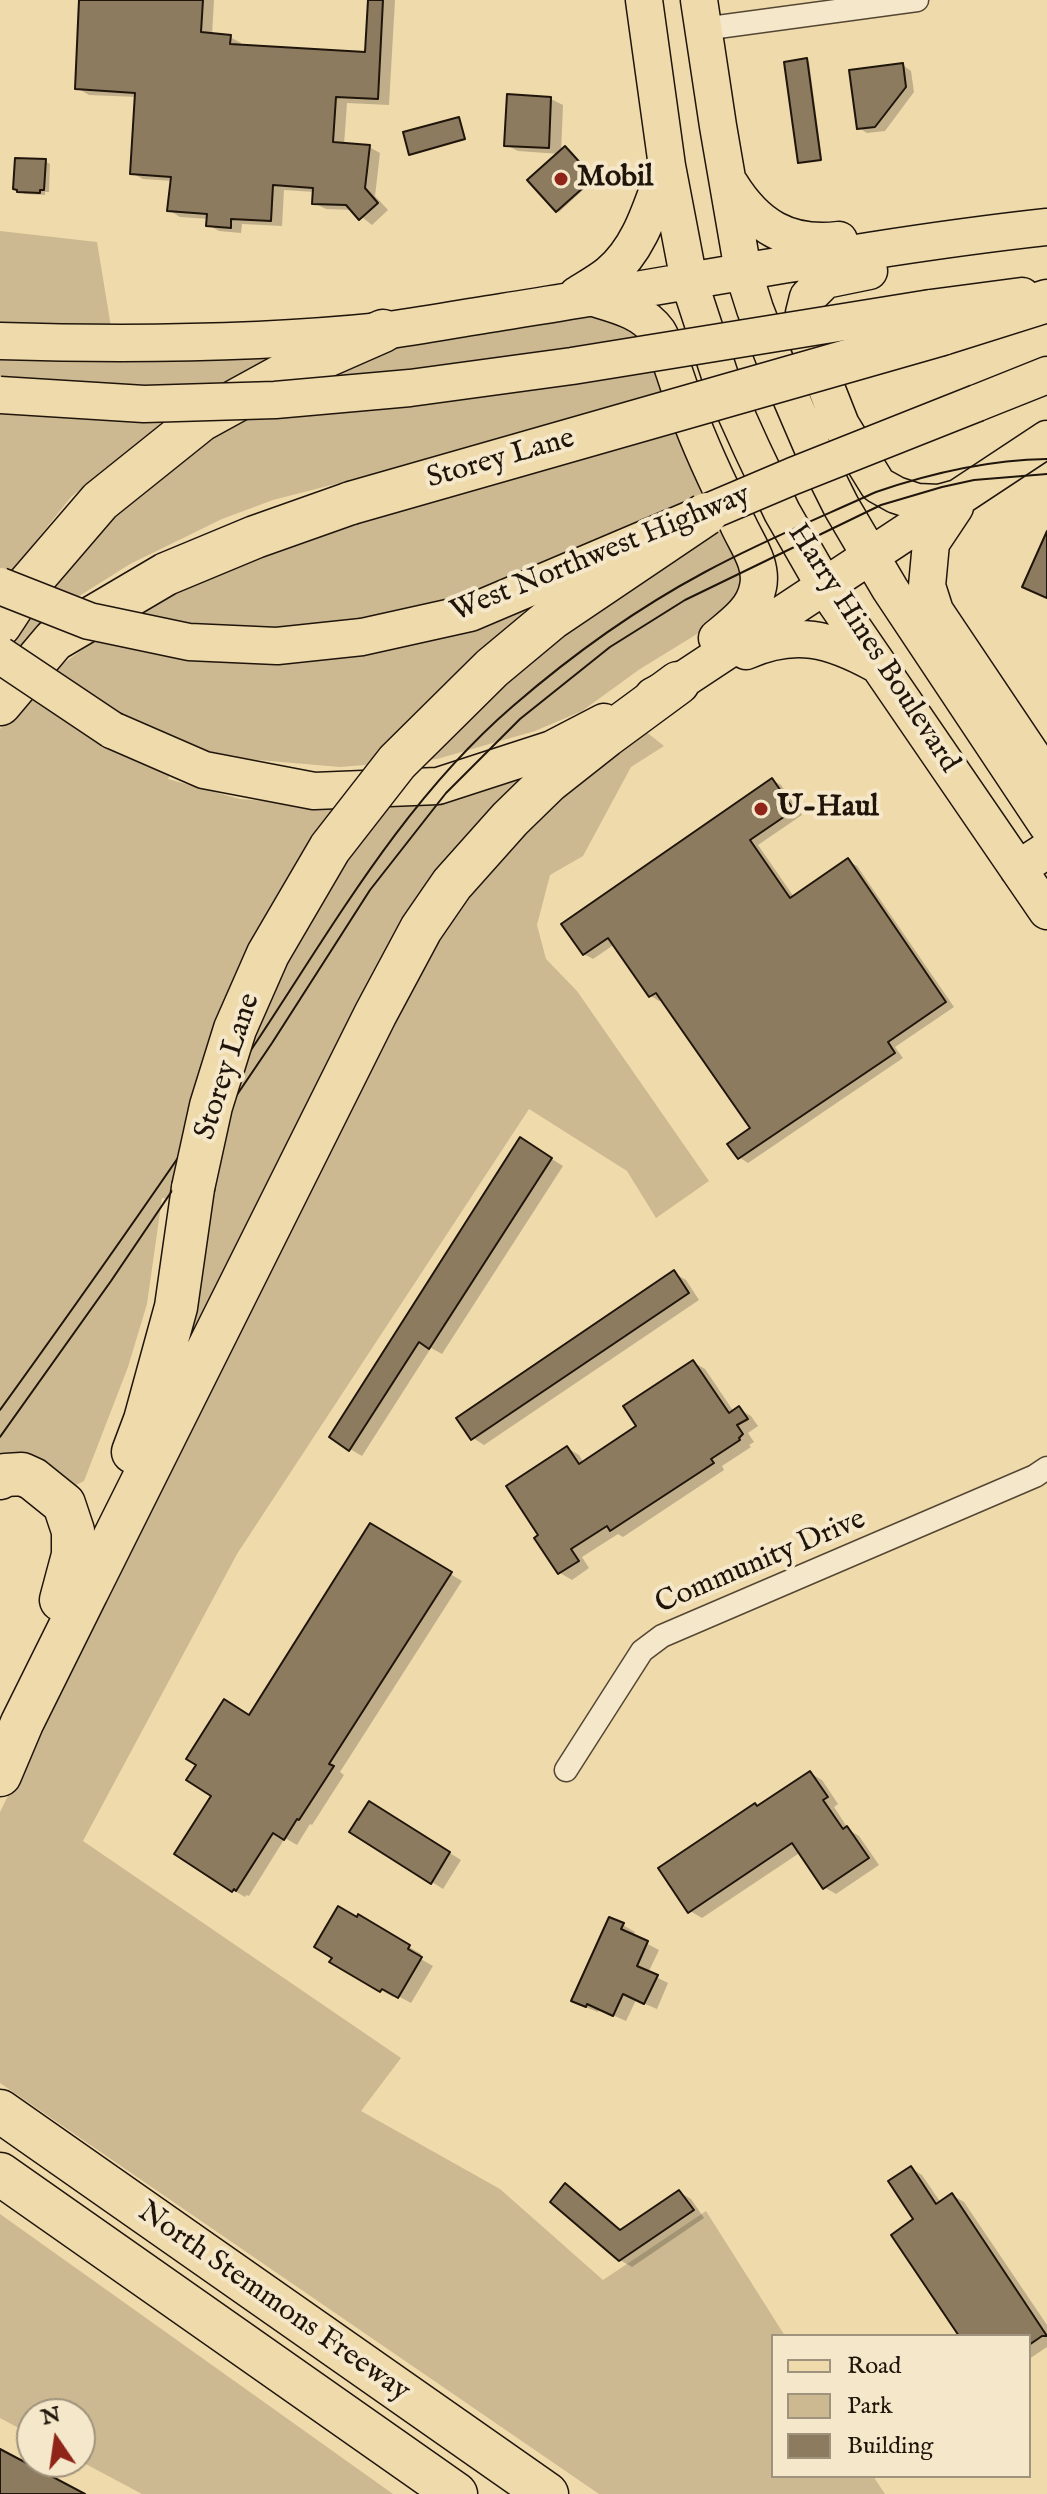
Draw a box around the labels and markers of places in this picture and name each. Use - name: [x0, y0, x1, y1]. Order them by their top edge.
- place label: Mobil: [577, 161, 653, 197]
- marker: Mobil: [552, 170, 570, 188]
- place label: U-Haul: [777, 791, 879, 827]
- marker: U-Haul: [752, 800, 770, 818]

